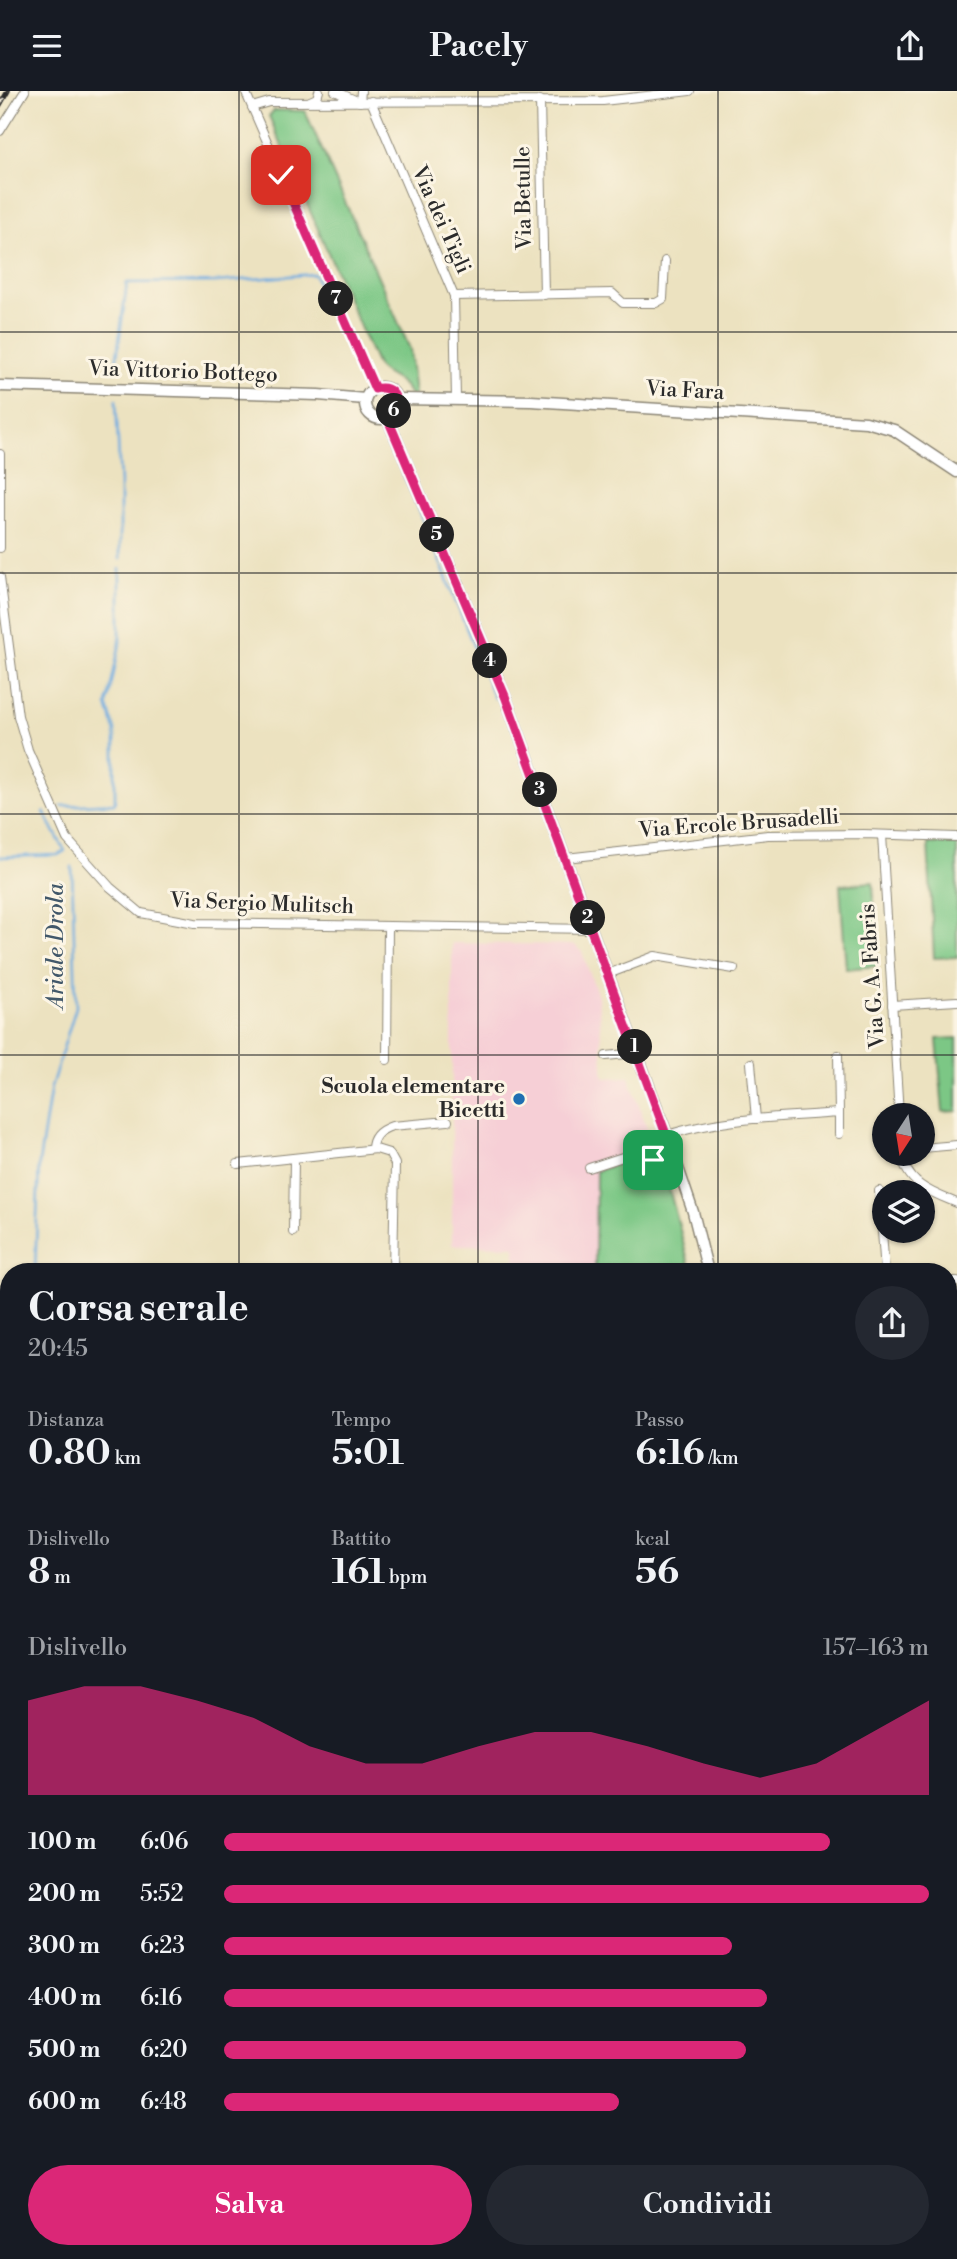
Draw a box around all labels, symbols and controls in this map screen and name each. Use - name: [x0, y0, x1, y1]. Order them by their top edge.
- text: Pacely: [429, 26, 528, 66]
- icon: menu: [28, 27, 66, 65]
- icon: share: [891, 27, 929, 65]
- pin: [251, 145, 311, 205]
- street label: Via Betulle: [510, 146, 538, 251]
- icon: check: [262, 156, 300, 194]
- street label: Via dei Tigli: [405, 161, 476, 278]
- pin: 7: [318, 281, 354, 317]
- text: 7: [330, 286, 341, 310]
- street label: Via Vittorio Bottego: [87, 356, 278, 388]
- street label: Via Fara: [644, 376, 725, 406]
- pin: 6: [376, 393, 412, 429]
- text: 6: [388, 398, 399, 422]
- pin: 5: [420, 517, 454, 553]
- text: 5: [431, 522, 442, 546]
- pin: 4: [472, 643, 508, 679]
- text: 4: [483, 648, 496, 672]
- pin: 3: [522, 773, 558, 807]
- text: 3: [534, 777, 545, 801]
- street label: Via Ercole Brusadelli: [637, 804, 840, 844]
- water label: Ariale Drola: [42, 883, 70, 1012]
- street label: Via Sergio Mulitsch: [168, 888, 355, 920]
- pin: 2: [570, 901, 606, 935]
- street label: Via G. A. Fabris: [855, 903, 891, 1050]
- text: 2: [582, 905, 593, 929]
- pin: 1: [618, 1030, 652, 1065]
- text: 1: [630, 1034, 639, 1058]
- place label: Scuola elementare Bicetti: [321, 1074, 505, 1124]
- marker: Scuola elementare Bicetti: [511, 1091, 527, 1107]
- north arrow: [872, 1103, 934, 1165]
- map controls: [872, 1103, 935, 1243]
- pin: [623, 1130, 683, 1190]
- icon: arrive: [634, 1141, 672, 1179]
- button: layers: [872, 1180, 935, 1243]
- text: Corsa serale: [28, 1285, 249, 1332]
- button: share: [855, 1286, 929, 1360]
- text: 20:45: [28, 1335, 88, 1363]
- text: Distanza: [28, 1408, 104, 1432]
- text: Tempo: [332, 1408, 391, 1432]
- text: Passo: [635, 1408, 684, 1432]
- text: 0.80: [28, 1432, 111, 1475]
- text: 5:01: [332, 1432, 404, 1475]
- text: 6:16: [635, 1432, 705, 1475]
- text: km: [111, 1446, 141, 1470]
- text: /km: [705, 1446, 739, 1470]
- text: Dislivello: [28, 1527, 110, 1551]
- text: Battito: [332, 1527, 391, 1551]
- text: kcal: [635, 1527, 670, 1551]
- text: 8: [28, 1551, 50, 1594]
- text: 161: [332, 1551, 385, 1594]
- text: 56: [635, 1551, 679, 1594]
- text: m: [50, 1565, 71, 1589]
- text: bpm: [385, 1565, 427, 1589]
- text: Dislivello: [28, 1634, 127, 1662]
- text: 157–163 m: [823, 1634, 929, 1662]
- text: 100 m: [28, 1828, 96, 1856]
- text: 6:06: [140, 1828, 188, 1856]
- text: 200 m: [28, 1880, 100, 1908]
- text: 5:52: [140, 1880, 184, 1908]
- text: 300 m: [28, 1932, 100, 1960]
- text: 6:23: [140, 1932, 185, 1960]
- text: 400 m: [28, 1984, 101, 2012]
- text: 6:16: [140, 1984, 182, 2012]
- text: 500 m: [28, 2036, 100, 2064]
- text: 6:20: [140, 2036, 188, 2064]
- text: 600 m: [28, 2088, 101, 2116]
- text: 6:48: [140, 2088, 187, 2116]
- button: Salva: [28, 2165, 472, 2245]
- button: Condividi: [486, 2165, 929, 2245]

